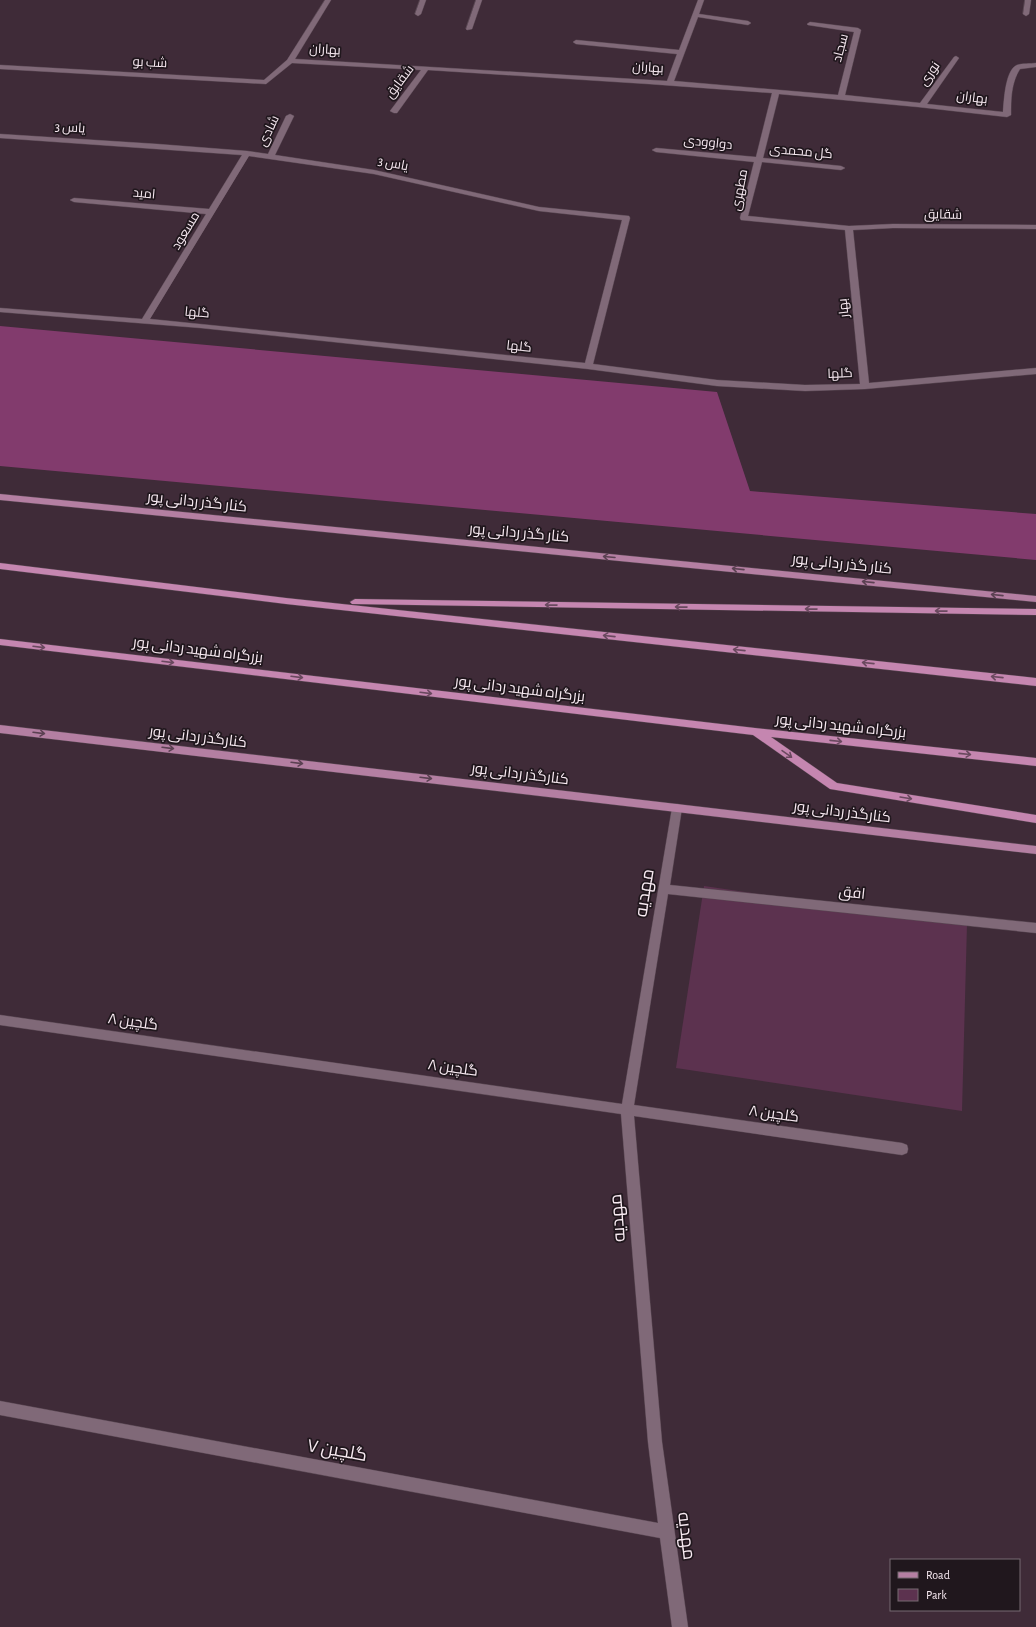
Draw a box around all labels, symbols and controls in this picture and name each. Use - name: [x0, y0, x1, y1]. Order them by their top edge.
- street label: سجاد: [831, 32, 851, 64]
- street label: بهاران: [309, 43, 341, 57]
- street label: شب بو: [132, 55, 168, 70]
- street label: نوری: [917, 60, 943, 88]
- street label: بهاران: [632, 61, 664, 75]
- street label: شقایق: [383, 62, 417, 101]
- street label: بهاران: [956, 90, 988, 106]
- street label: شادی: [255, 113, 282, 148]
- street label: یاس 3: [54, 120, 86, 136]
- street label: دواوودی: [683, 134, 733, 152]
- street label: گل محمدی: [769, 142, 833, 161]
- street label: یاس 3: [377, 155, 410, 173]
- street label: مطهری: [730, 168, 750, 212]
- street label: امید: [132, 187, 156, 201]
- street label: شقایق: [924, 207, 962, 222]
- street label: مسعود: [170, 210, 202, 252]
- street label: بهار: [837, 298, 852, 319]
- street label: گلها: [184, 304, 210, 321]
- street label: گلها: [506, 338, 532, 355]
- street label: گلها: [827, 366, 853, 381]
- street label: کنار گذر ردانی پور: [145, 489, 248, 517]
- street label: کنار گذر ردانی پور: [467, 521, 570, 547]
- street label: کنار گذر ردانی پور: [790, 551, 893, 579]
- one-way arrow: [603, 553, 616, 560]
- one-way arrow: [732, 565, 745, 573]
- one-way arrow: [862, 578, 875, 586]
- one-way arrow: [991, 591, 1004, 599]
- one-way arrow: [545, 601, 558, 609]
- one-way arrow: [675, 603, 688, 611]
- one-way arrow: [805, 605, 818, 613]
- one-way arrow: [935, 607, 948, 615]
- one-way arrow: [603, 632, 616, 639]
- street label: بزرگراه شهید ردانی پور: [131, 633, 264, 667]
- one-way arrow: [32, 643, 45, 650]
- one-way arrow: [733, 646, 746, 653]
- one-way arrow: [161, 658, 174, 666]
- one-way arrow: [862, 660, 875, 667]
- street label: بزرگراه شهید ردانی پور: [453, 672, 586, 706]
- one-way arrow: [290, 674, 303, 681]
- one-way arrow: [991, 674, 1004, 681]
- one-way arrow: [419, 689, 432, 697]
- street label: بزرگراه شهید ردانی پور: [774, 711, 907, 742]
- street label: کنارگذر ردانی پور: [147, 723, 248, 752]
- one-way arrow: [32, 729, 45, 737]
- one-way arrow: [829, 737, 842, 744]
- one-way arrow: [161, 745, 174, 752]
- one-way arrow: [782, 750, 793, 758]
- one-way arrow: [958, 751, 971, 758]
- one-way arrow: [290, 760, 303, 767]
- street label: کنارگذر ردانی پور: [469, 760, 570, 789]
- one-way arrow: [419, 775, 432, 782]
- one-way arrow: [899, 794, 912, 802]
- street label: کنارگذر ردانی پور: [791, 798, 892, 827]
- street label: مهدیه: [632, 868, 659, 918]
- street label: افق: [838, 884, 866, 904]
- street label: گلچین ۸: [107, 1011, 159, 1035]
- street label: گلچین ۸: [427, 1057, 479, 1081]
- street label: گلچین ۸: [748, 1103, 800, 1127]
- street label: مهدیه: [607, 1193, 630, 1243]
- street label: گلچین ۷: [305, 1437, 368, 1467]
- street label: مهدیه: [673, 1511, 698, 1561]
- legend: [890, 1559, 1020, 1611]
- text: Road: [926, 1569, 950, 1581]
- text: Park: [926, 1589, 947, 1601]

